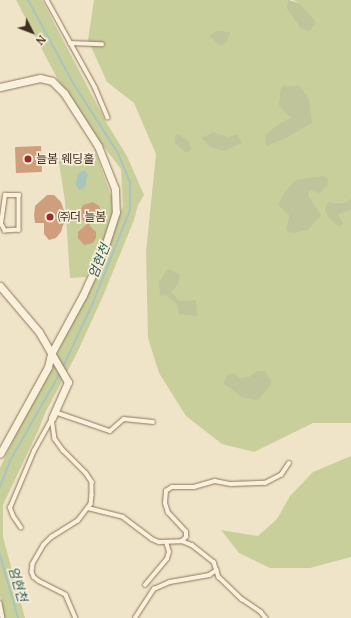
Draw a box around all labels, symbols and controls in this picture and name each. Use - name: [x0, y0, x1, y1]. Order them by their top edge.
- north arrow: [12, 12, 52, 52]
- text: N: [33, 32, 50, 49]
- place label: 늘봄 웨딩홀: [36, 152, 94, 166]
- marker: 늘봄 웨딩홀: [23, 154, 33, 164]
- place label: ㈜더 늘봄: [58, 210, 106, 224]
- marker: ㈜더 늘봄: [45, 212, 55, 222]
- water label: 엄현천: [85, 241, 113, 281]
- water label: 엄현천: [6, 565, 30, 603]

